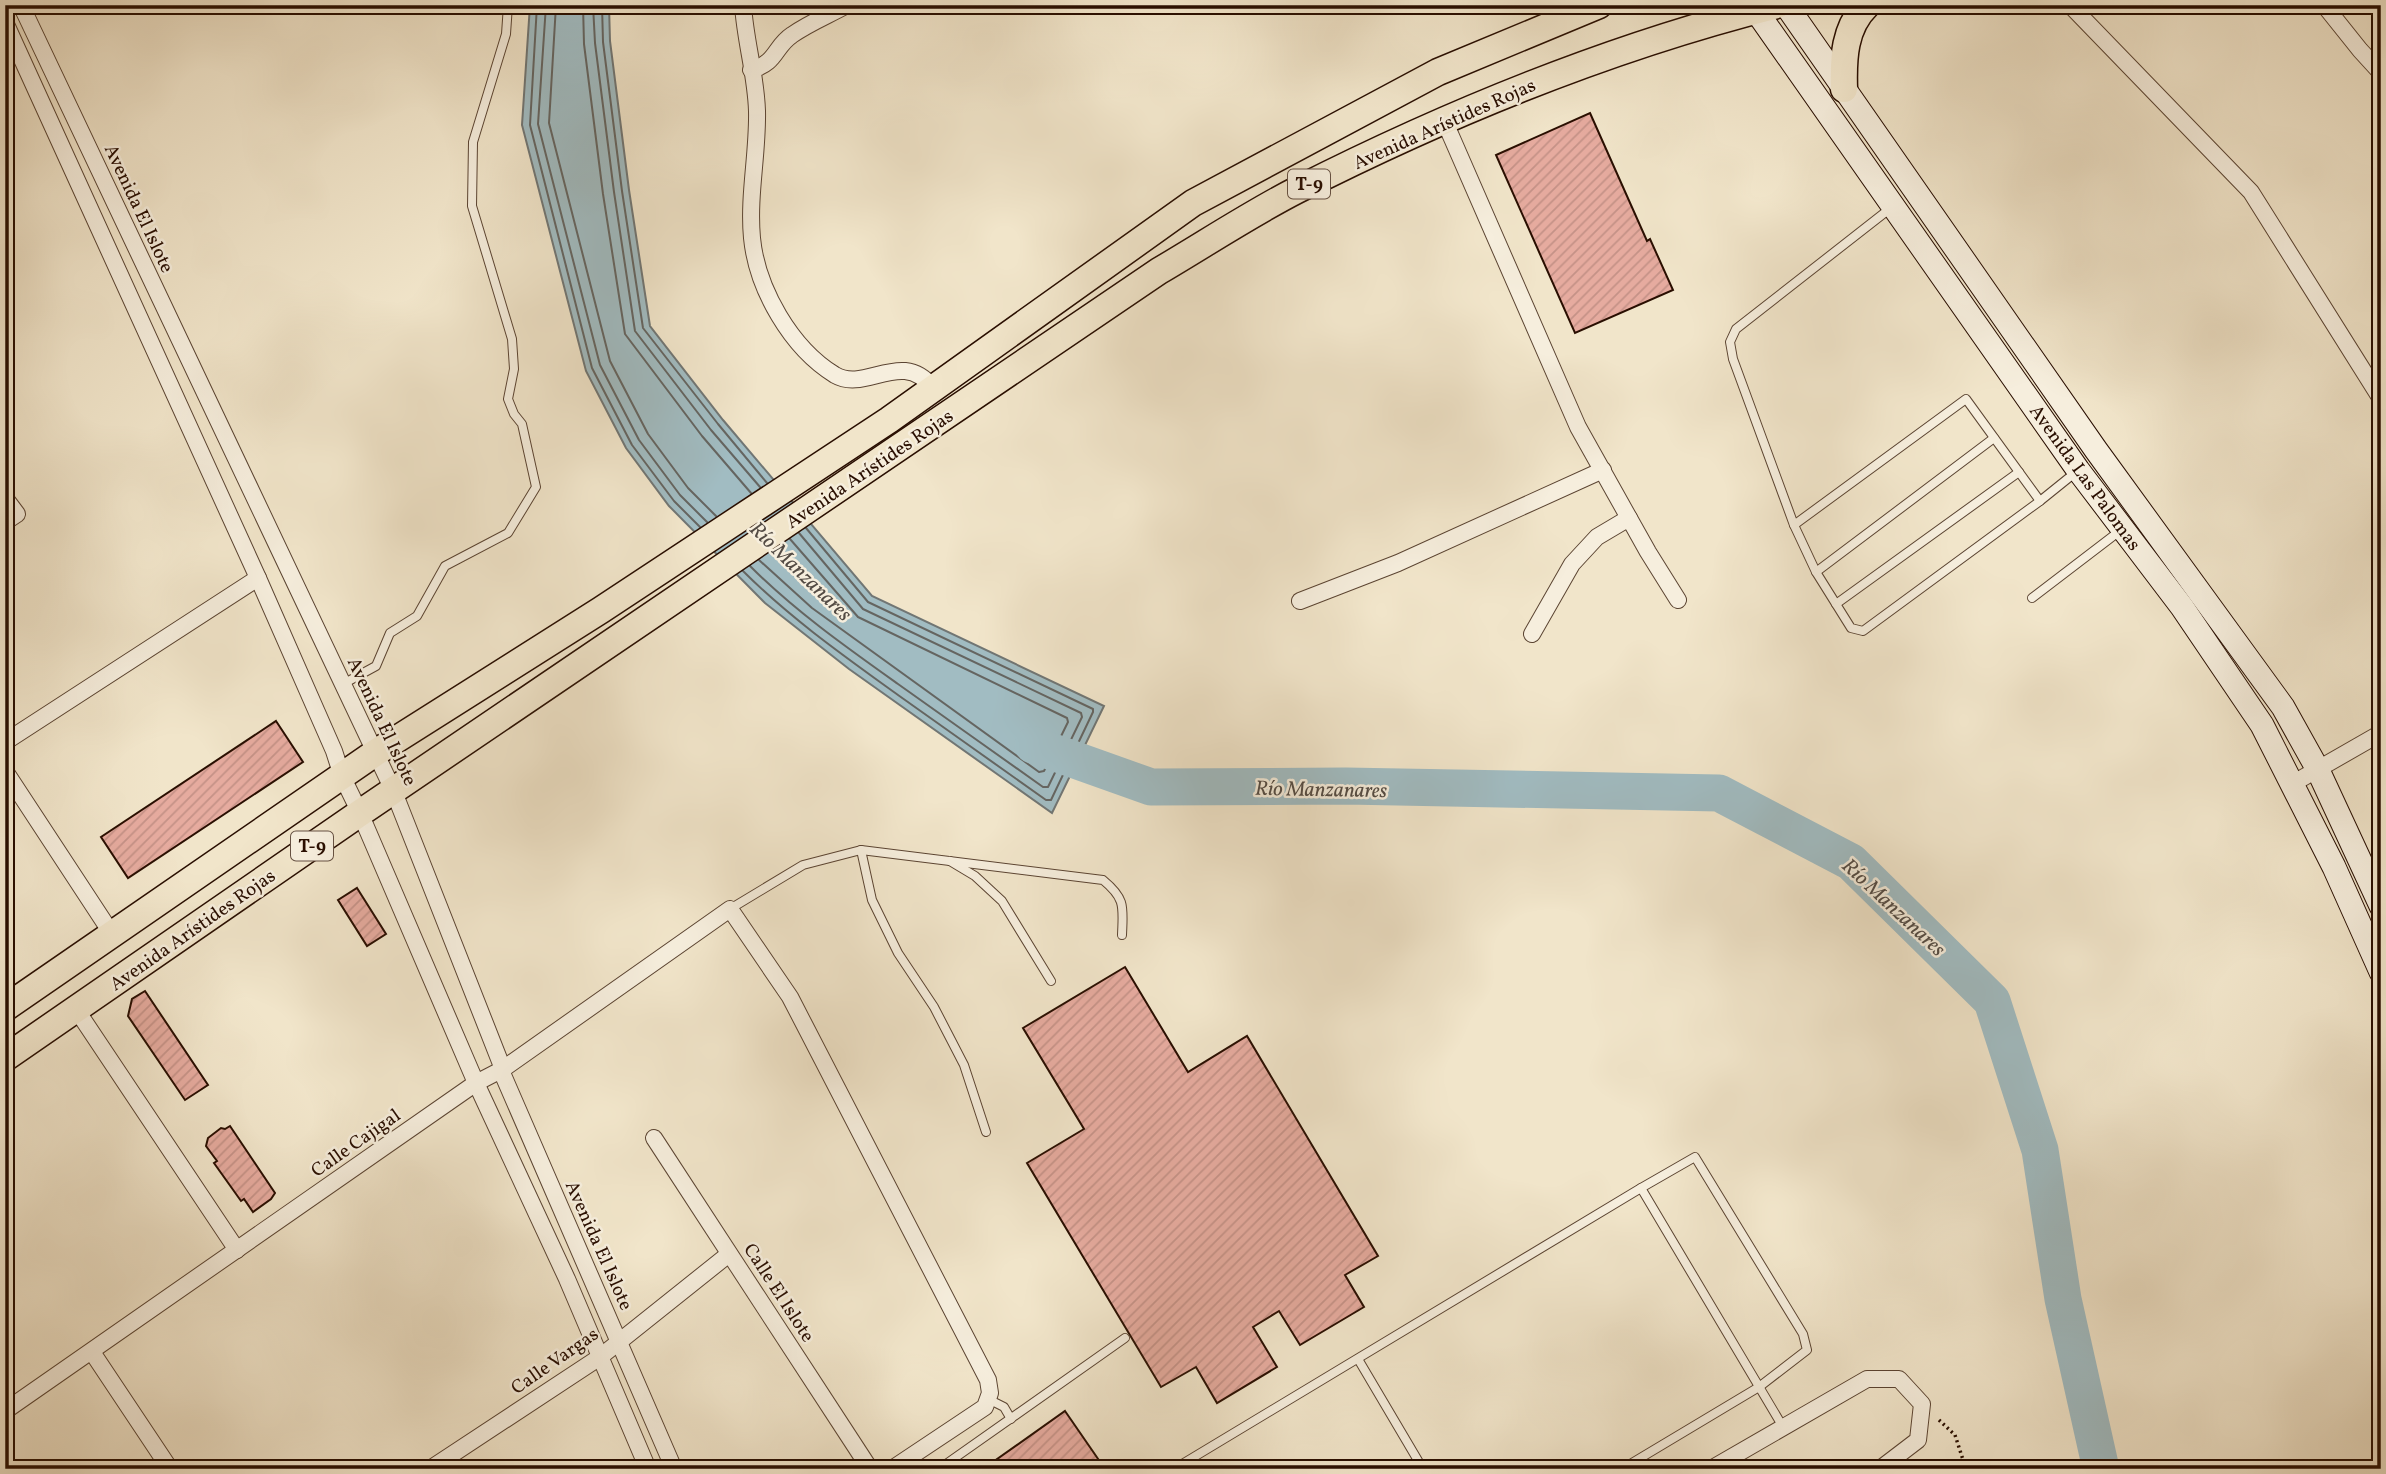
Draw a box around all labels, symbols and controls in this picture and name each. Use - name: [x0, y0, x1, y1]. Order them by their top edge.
- street label: Avenida Arístides Rojas: [1350, 73, 1540, 177]
- street label: Avenida El Islote: [97, 140, 179, 277]
- road number: T-9: [1288, 169, 1330, 198]
- street label: Avenida Las Palomas: [2022, 400, 2146, 557]
- street label: Avenida Arístides Rojas: [781, 404, 959, 536]
- water label: Río Manzanares: [742, 516, 858, 629]
- street label: Avenida El Islote: [340, 653, 422, 790]
- water label: Río Manzanares: [1255, 775, 1388, 806]
- road number: T-9: [291, 832, 333, 860]
- water label: Río Manzanares: [1835, 852, 1951, 964]
- street label: Avenida Arístides Rojas: [105, 863, 281, 998]
- street label: Calle Cajigal: [306, 1103, 406, 1184]
- street label: Avenida El Islote: [558, 1177, 638, 1315]
- street label: Calle El Islote: [737, 1239, 820, 1348]
- street label: Calle Vargas: [506, 1322, 604, 1401]

